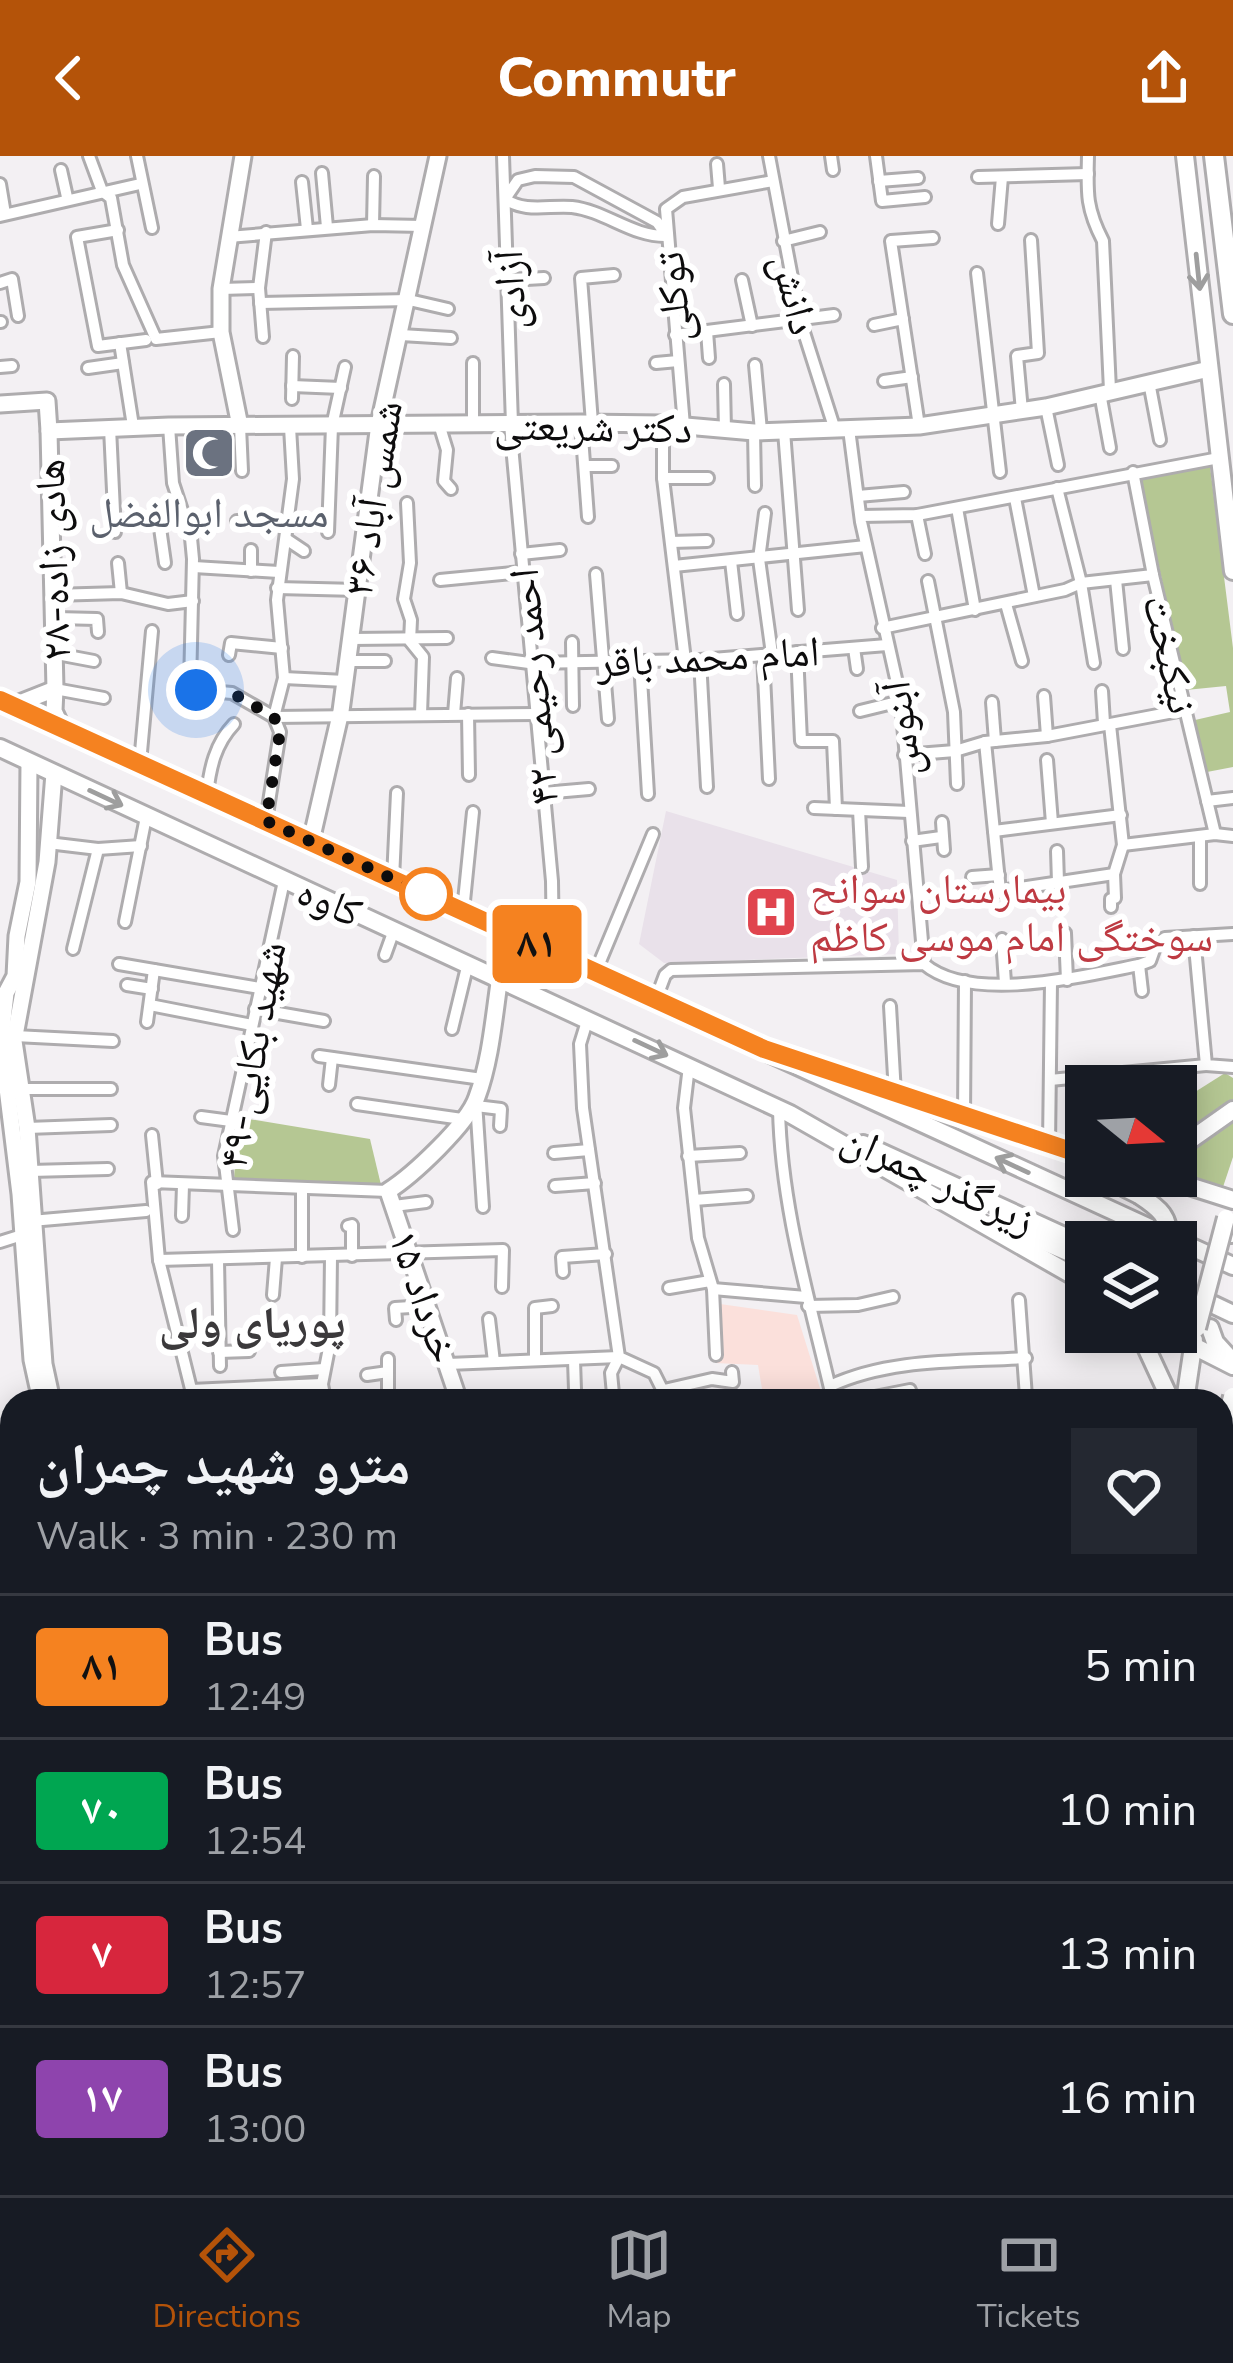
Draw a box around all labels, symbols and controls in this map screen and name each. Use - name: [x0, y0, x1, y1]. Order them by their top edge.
- text: Commutr: [497, 41, 736, 115]
- icon: back: [36, 45, 102, 111]
- icon: share: [1131, 45, 1197, 111]
- street label: آزادی: [480, 247, 541, 331]
- street label: دانش: [757, 248, 832, 341]
- street label: توکلی: [641, 249, 706, 345]
- one-way arrow: [1187, 252, 1210, 291]
- street label: شمس آباد ۳۶: [330, 397, 417, 600]
- street label: دکتر شریعتی: [493, 397, 692, 458]
- mosque icon: مسجد ابوالفضل: [181, 425, 237, 481]
- street label: ۲۸-هادی زاده: [21, 458, 86, 662]
- place label: مسجد ابوالفضل: [89, 485, 329, 542]
- street label: ۴۲ احمد رحیمی: [496, 566, 573, 808]
- street label: نیکبخت: [1128, 589, 1211, 719]
- street label: امام محمد باقر: [594, 623, 821, 692]
- your location: [166, 660, 226, 720]
- street label: آبنوس: [867, 676, 936, 780]
- one-way arrow: [87, 788, 123, 810]
- place label: بیمارستان سوانح سوختگی امام موسی کاظم: [810, 861, 1213, 966]
- street label: کاوه: [288, 863, 371, 942]
- unlabelled marker: [401, 869, 451, 919]
- hospital icon: بیمارستان سوانح سوختگی امام موسی کاظم: [743, 884, 799, 940]
- line badge: ۸۱: [483, 905, 591, 983]
- text: ۸۱: [517, 915, 558, 972]
- street label: ۴۹-شهید بکایی: [204, 937, 300, 1173]
- one-way arrow: [632, 1038, 668, 1060]
- north arrow: [1065, 1065, 1197, 1197]
- map controls: [1065, 1065, 1197, 1353]
- street label: زیرگذر چمران: [832, 1110, 1044, 1249]
- one-way arrow: [995, 1153, 1031, 1175]
- button: layers: [1065, 1221, 1197, 1353]
- street label: ۱۵ خرداد: [374, 1222, 473, 1371]
- district label: پوریای ولی: [159, 1293, 345, 1354]
- text: مترو شهید چمران: [36, 1426, 410, 1504]
- button: heart: [1071, 1428, 1197, 1554]
- text: Walk · 3 min · 230 m: [36, 1510, 398, 1563]
- text: Bus: [204, 1610, 283, 1671]
- text: 5 min: [1084, 1636, 1197, 1697]
- text: ۸۱: [82, 1638, 123, 1695]
- text: 12:49: [204, 1671, 307, 1724]
- text: Bus: [204, 1754, 283, 1815]
- text: 10 min: [1057, 1780, 1197, 1841]
- text: ۷۰: [82, 1782, 123, 1839]
- text: 12:54: [204, 1815, 307, 1868]
- text: Bus: [204, 1898, 283, 1959]
- text: 13 min: [1057, 1924, 1197, 1985]
- text: ۷: [92, 1926, 112, 1983]
- text: 12:57: [204, 1959, 307, 2012]
- text: Bus: [204, 2042, 283, 2103]
- text: 16 min: [1057, 2068, 1197, 2129]
- text: ۱۷: [82, 2070, 123, 2127]
- text: 13:00: [204, 2103, 307, 2156]
- tab: Directions: [152, 2222, 301, 2339]
- tab: Map: [606, 2222, 672, 2339]
- tab: Tickets: [977, 2222, 1081, 2339]

